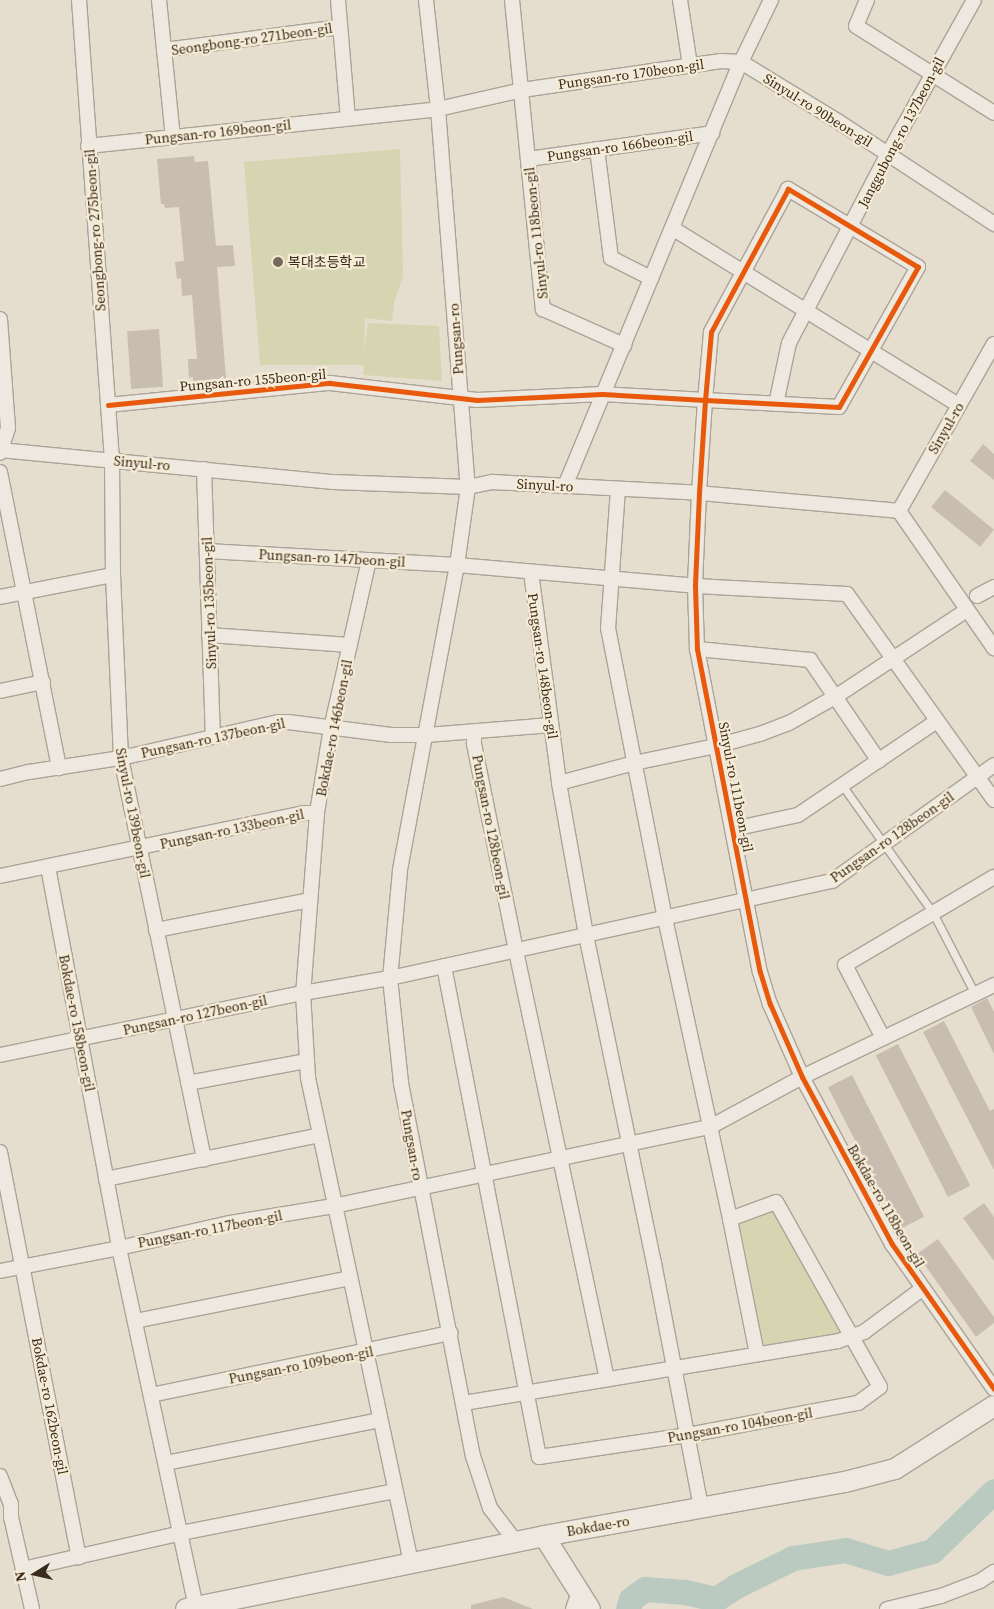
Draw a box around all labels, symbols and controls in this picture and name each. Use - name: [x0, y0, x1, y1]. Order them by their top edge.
- street label: Seongbong-ro 271beon-gil: [170, 19, 334, 59]
- street label: Janggubong-ro 137beon-gil: [854, 54, 948, 210]
- street label: Pungsan-ro 170beon-gil: [557, 55, 705, 93]
- street label: Sinyul-ro 90beon-gil: [760, 70, 876, 150]
- street label: Pungsan-ro 169beon-gil: [144, 116, 292, 148]
- street label: Pungsan-ro 166beon-gil: [546, 127, 694, 165]
- street label: Seongbong-ro 275beon-gil: [81, 148, 109, 312]
- street label: Sinyul-ro 118beon-gil: [521, 166, 551, 300]
- place label: 복대초등학교: [288, 254, 365, 270]
- marker: 복대초등학교: [272, 256, 284, 268]
- street label: Pungsan-ro: [445, 303, 467, 375]
- street label: Pungsan-ro 155beon-gil: [179, 365, 327, 395]
- street label: Sinyul-ro: [925, 399, 967, 457]
- street label: Sinyul-ro: [113, 452, 171, 474]
- street label: Sinyul-ro: [516, 475, 574, 495]
- street label: Sinyul-ro 135beon-gil: [198, 537, 220, 669]
- street label: Pungsan-ro 147beon-gil: [258, 546, 406, 570]
- street label: Pungsan-ro 148beon-gil: [524, 592, 562, 740]
- street label: Bokdae-ro 146beon-gil: [312, 658, 356, 798]
- street label: Pungsan-ro 137beon-gil: [139, 714, 287, 762]
- street label: Sinyul-ro 111beon-gil: [715, 720, 757, 854]
- street label: Sinyul-ro 139beon-gil: [112, 746, 154, 880]
- street label: Pungsan-ro 128beon-gil: [469, 753, 513, 901]
- street label: Pungsan-ro 128beon-gil: [827, 788, 957, 886]
- street label: Pungsan-ro 133beon-gil: [158, 805, 306, 853]
- street label: Bokdae-ro 158beon-gil: [55, 953, 99, 1093]
- street label: Pungsan-ro 127beon-gil: [121, 991, 269, 1039]
- street label: Pungsan-ro: [398, 1108, 426, 1182]
- street label: Bokdae-ro 118beon-gil: [844, 1141, 928, 1271]
- street label: Pungsan-ro 117beon-gil: [136, 1207, 284, 1251]
- street label: Bokdae-ro 162beon-gil: [28, 1336, 72, 1476]
- street label: Pungsan-ro 109beon-gil: [227, 1343, 375, 1387]
- street label: Pungsan-ro 104beon-gil: [666, 1404, 814, 1446]
- street label: Bokdae-ro: [565, 1512, 631, 1540]
- north arrow: [10, 1549, 60, 1599]
- text: N: [9, 1570, 31, 1583]

